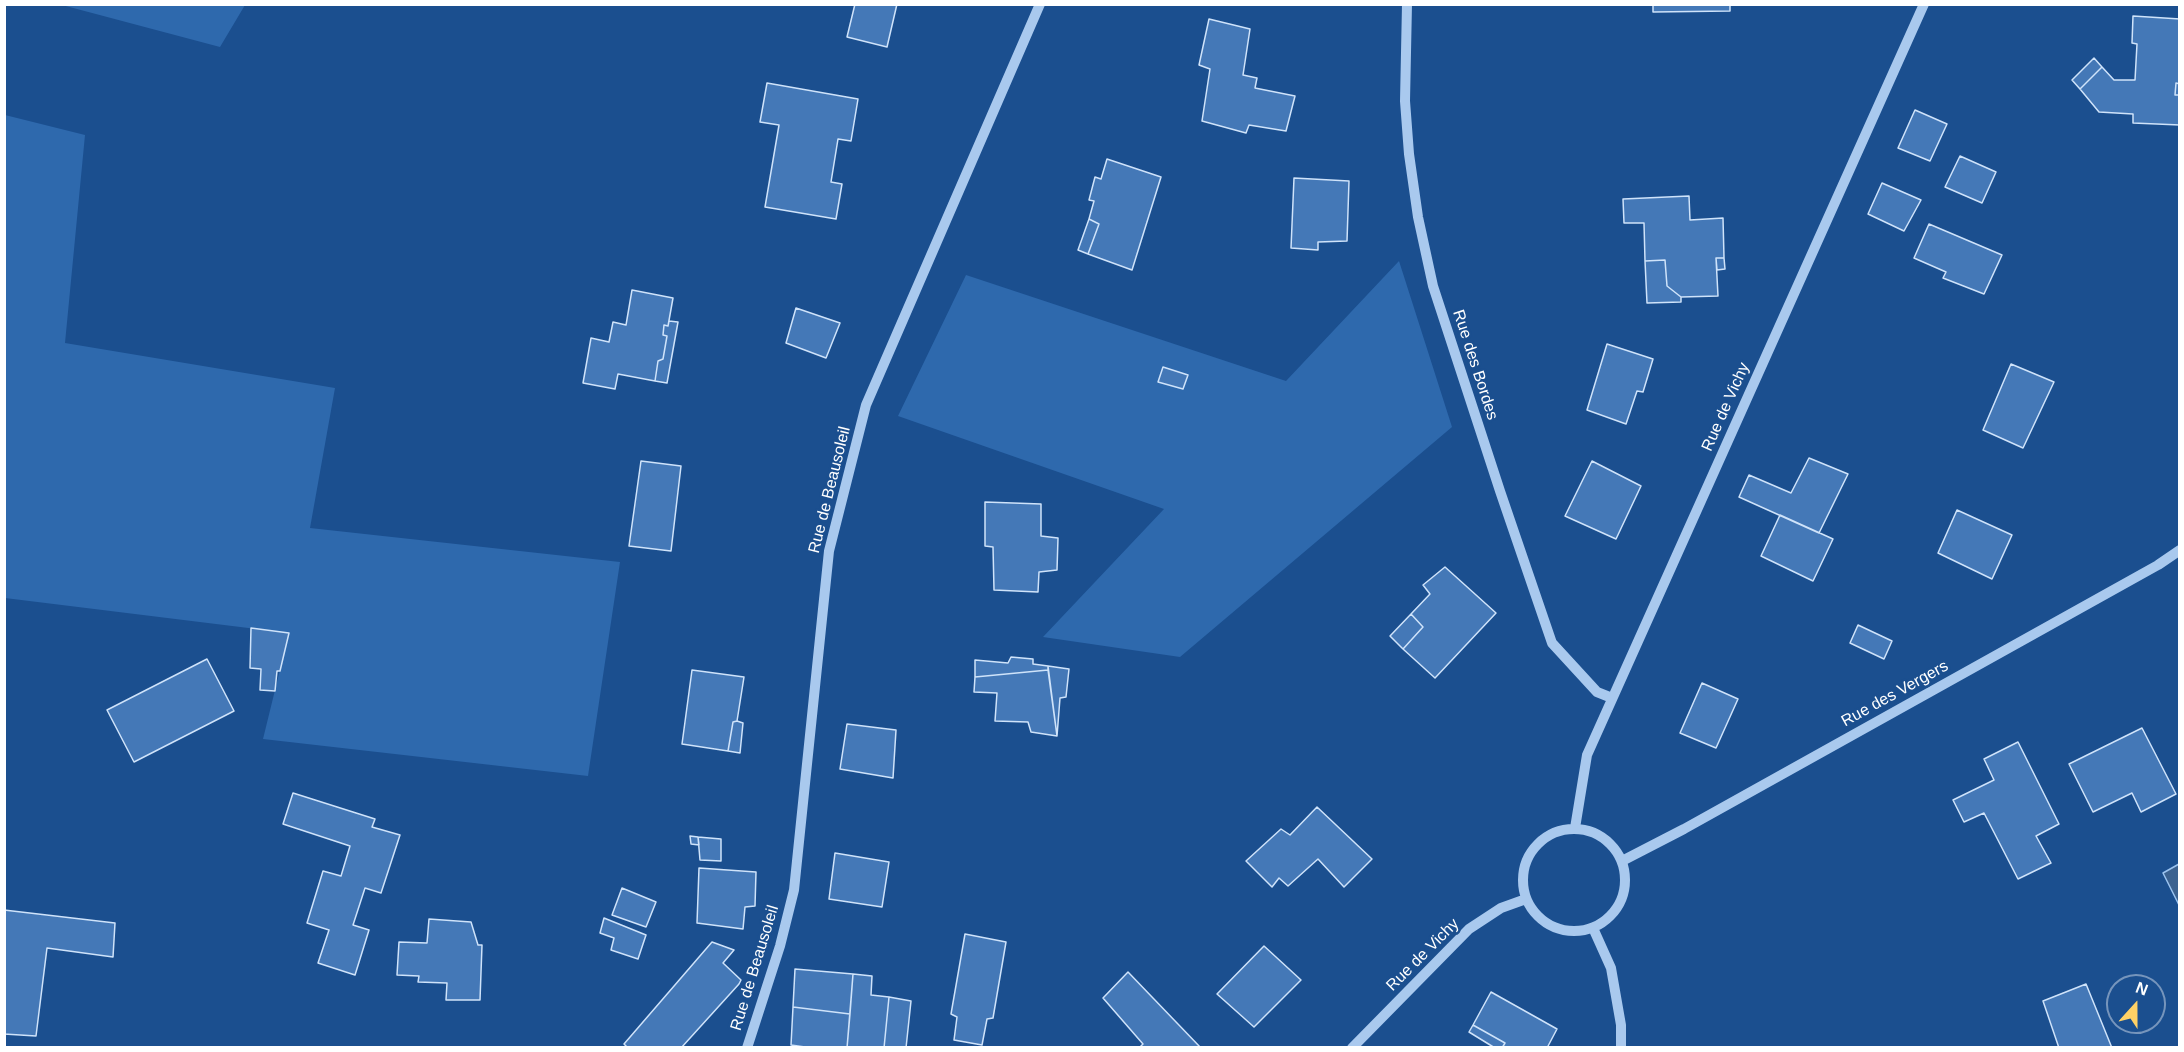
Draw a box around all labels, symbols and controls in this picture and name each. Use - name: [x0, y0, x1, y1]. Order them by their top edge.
- street label: Rue des Bordes: [1448, 307, 1502, 423]
- street label: Rue de Vichy: [1698, 360, 1754, 454]
- street label: Rue de Beausoleil: [805, 425, 855, 555]
- street label: Rue des Vergers: [1838, 657, 1952, 731]
- street label: Rue de Beausoleil: [727, 903, 783, 1033]
- street label: Rue de Vichy: [1383, 915, 1463, 995]
- north arrow: [2106, 974, 2166, 1034]
- text: N: [2133, 979, 2150, 999]

